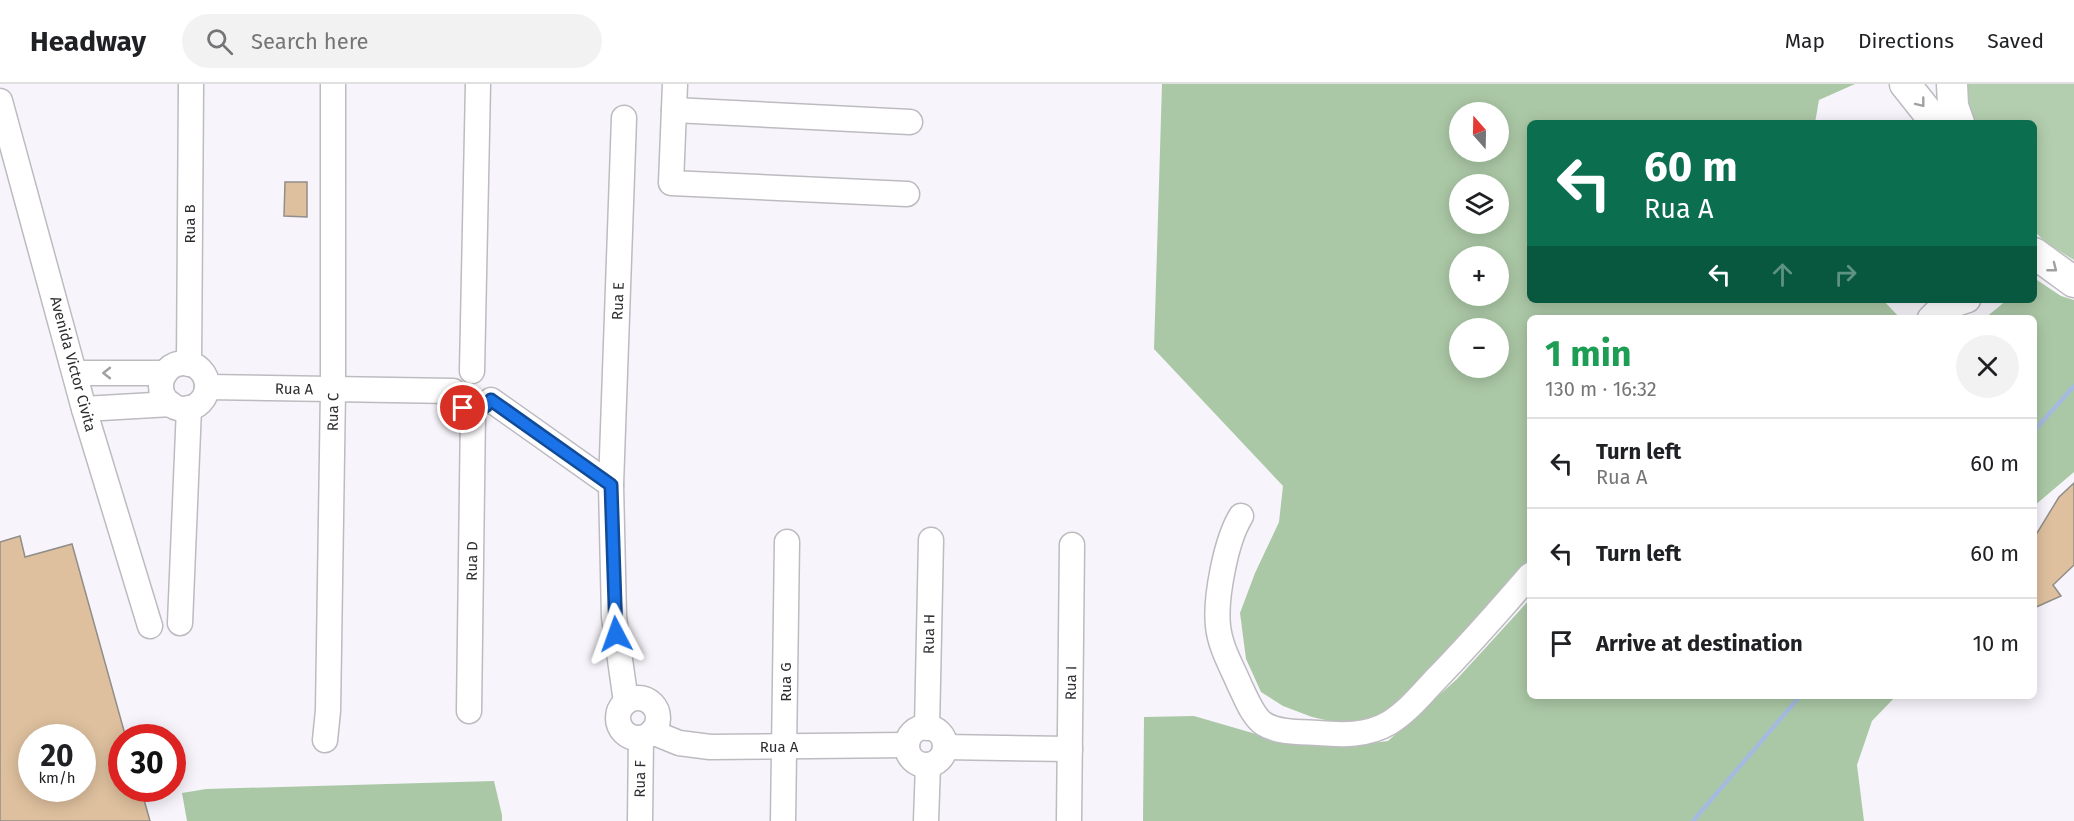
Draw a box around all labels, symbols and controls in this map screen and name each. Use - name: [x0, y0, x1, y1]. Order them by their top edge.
- search box: [182, 14, 602, 68]
- text: Headway: [30, 25, 146, 58]
- icon: search: [203, 25, 236, 58]
- text: Search here: [251, 28, 369, 55]
- text: Map: [1785, 28, 1825, 54]
- text: Directions: [1858, 28, 1954, 54]
- text: Saved: [1987, 28, 2044, 54]
- one-way arrow: [1913, 97, 1924, 108]
- north arrow: [1449, 102, 1509, 162]
- map controls: [1449, 102, 1509, 378]
- text: 60 m: [1644, 142, 1738, 192]
- icon: left: [1545, 144, 1623, 222]
- button: layers: [1449, 174, 1509, 234]
- text: Rua A: [1644, 193, 1713, 225]
- street label: Rua B: [181, 204, 199, 244]
- button: +: [1449, 246, 1509, 306]
- icon: left: [1703, 258, 1736, 291]
- icon: ahead: [1766, 258, 1799, 291]
- icon: right: [1829, 258, 1862, 291]
- one-way arrow: [2047, 261, 2058, 272]
- street label: Rua E: [608, 282, 628, 320]
- street label: Avenida Victor Civita: [46, 294, 100, 434]
- button: −: [1449, 318, 1509, 378]
- text: 1 min: [1545, 332, 1632, 376]
- button: close: [1956, 335, 2019, 398]
- one-way arrow: [102, 367, 111, 379]
- text: 130 m · 16:32: [1545, 377, 1657, 401]
- street label: Rua A: [275, 380, 314, 398]
- pin: [437, 382, 488, 433]
- icon: arrive: [446, 391, 479, 424]
- street label: Rua C: [324, 392, 342, 431]
- text: Turn left: [1596, 438, 1681, 465]
- icon: left: [1545, 447, 1578, 480]
- text: 60 m: [1970, 450, 2019, 477]
- text: Rua A: [1596, 465, 1647, 489]
- icon: left: [1545, 537, 1578, 570]
- text: Turn left: [1596, 540, 1681, 567]
- text: 60 m: [1970, 540, 2019, 567]
- street label: Rua D: [463, 541, 481, 581]
- position arrow: [584, 602, 648, 666]
- street label: Rua H: [920, 614, 938, 654]
- icon: arrive: [1545, 627, 1578, 660]
- text: Arrive at destination: [1596, 630, 1803, 657]
- text: 10 m: [1973, 630, 2019, 657]
- street label: Rua G: [777, 662, 795, 702]
- street label: Rua I: [1062, 666, 1080, 700]
- speed limit sign: 30: [108, 724, 186, 802]
- text: 20: [40, 738, 74, 774]
- street label: Rua A: [760, 738, 799, 756]
- street label: Rua F: [631, 760, 649, 798]
- text: km/h: [38, 769, 76, 787]

